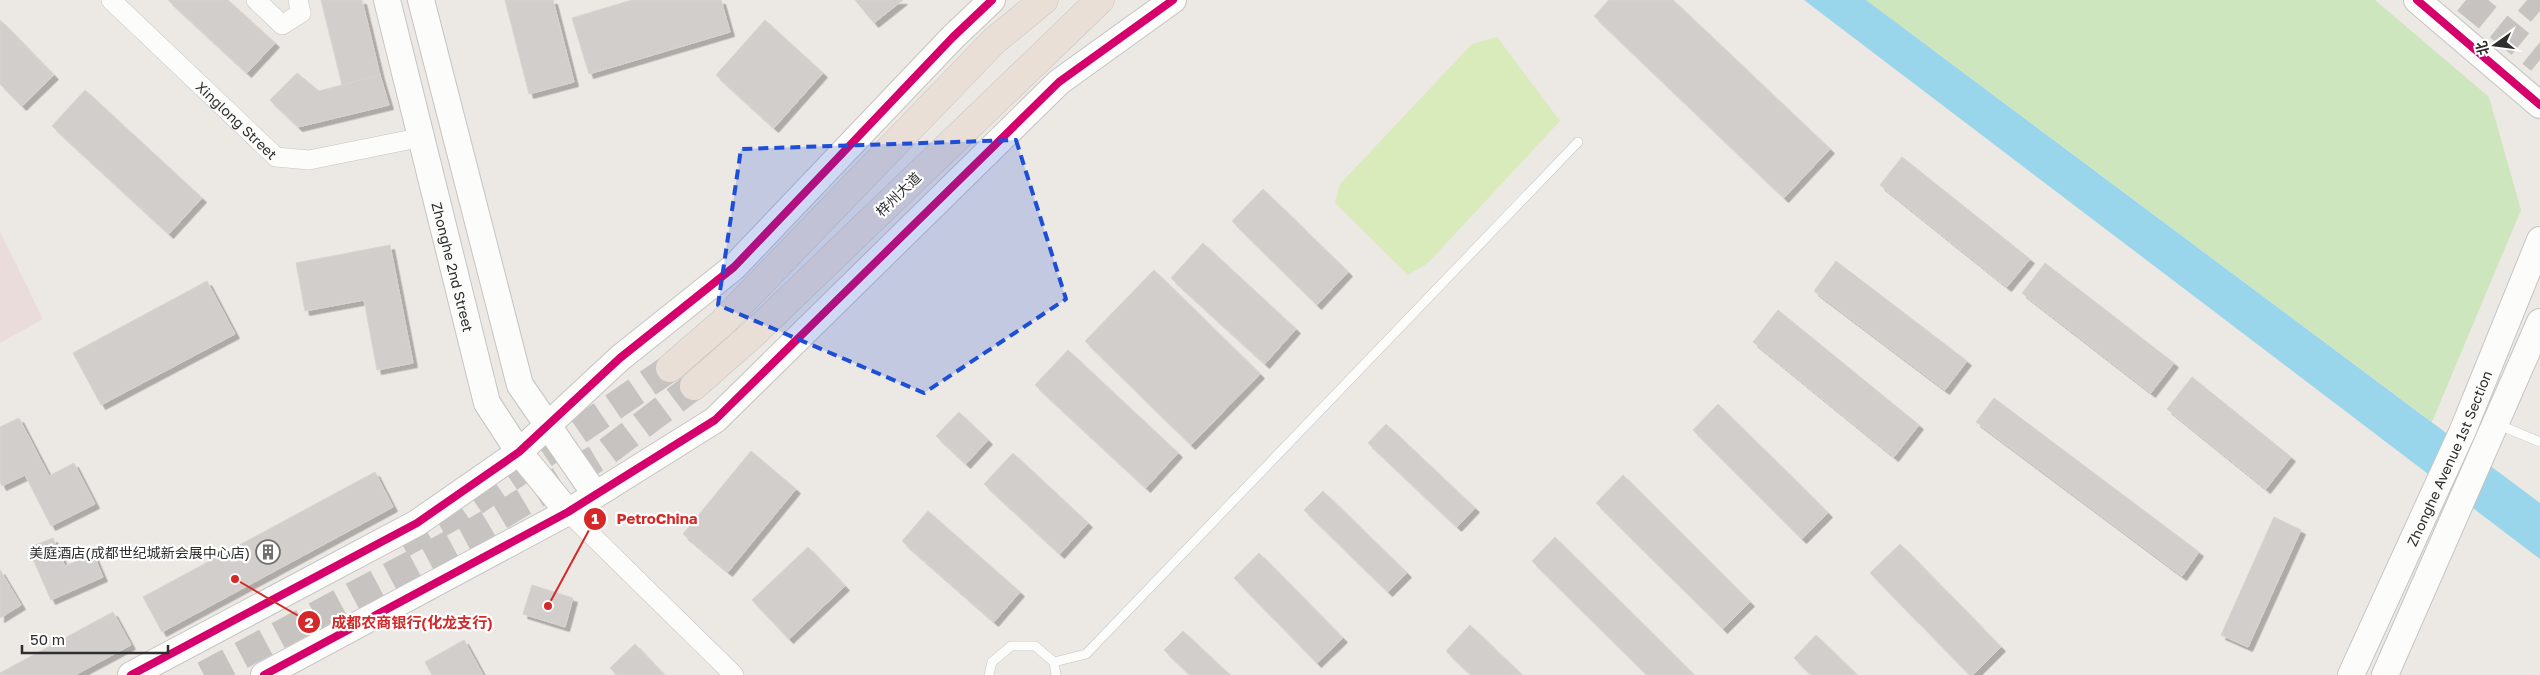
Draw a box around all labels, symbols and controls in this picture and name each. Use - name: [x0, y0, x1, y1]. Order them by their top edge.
- north arrow: [2470, 20, 2520, 70]
- text: 北: [2472, 39, 2492, 57]
- street label: Xinglong Street: [193, 78, 281, 162]
- street label: 梓州大道: [872, 168, 924, 220]
- street label: Zhonghe 2nd Street: [429, 200, 478, 334]
- street label: Zhonghe Avenue 1st Section: [2403, 368, 2495, 549]
- callout: PetroChina: [582, 504, 708, 534]
- text: 1: [591, 509, 599, 527]
- text: PetroChina: [617, 509, 698, 527]
- building icon: 美庭酒店(成都世纪城新会展中心店): [255, 539, 281, 565]
- place label: 美庭酒店(成都世纪城新会展中心店): [29, 544, 250, 561]
- callout: 成都农商银行(化龙支行): [297, 607, 503, 637]
- text: 2: [304, 613, 314, 631]
- text: 成都农商银行(化龙支行): [331, 613, 493, 631]
- scale bar: [22, 622, 169, 654]
- text: 50 m: [30, 630, 65, 648]

